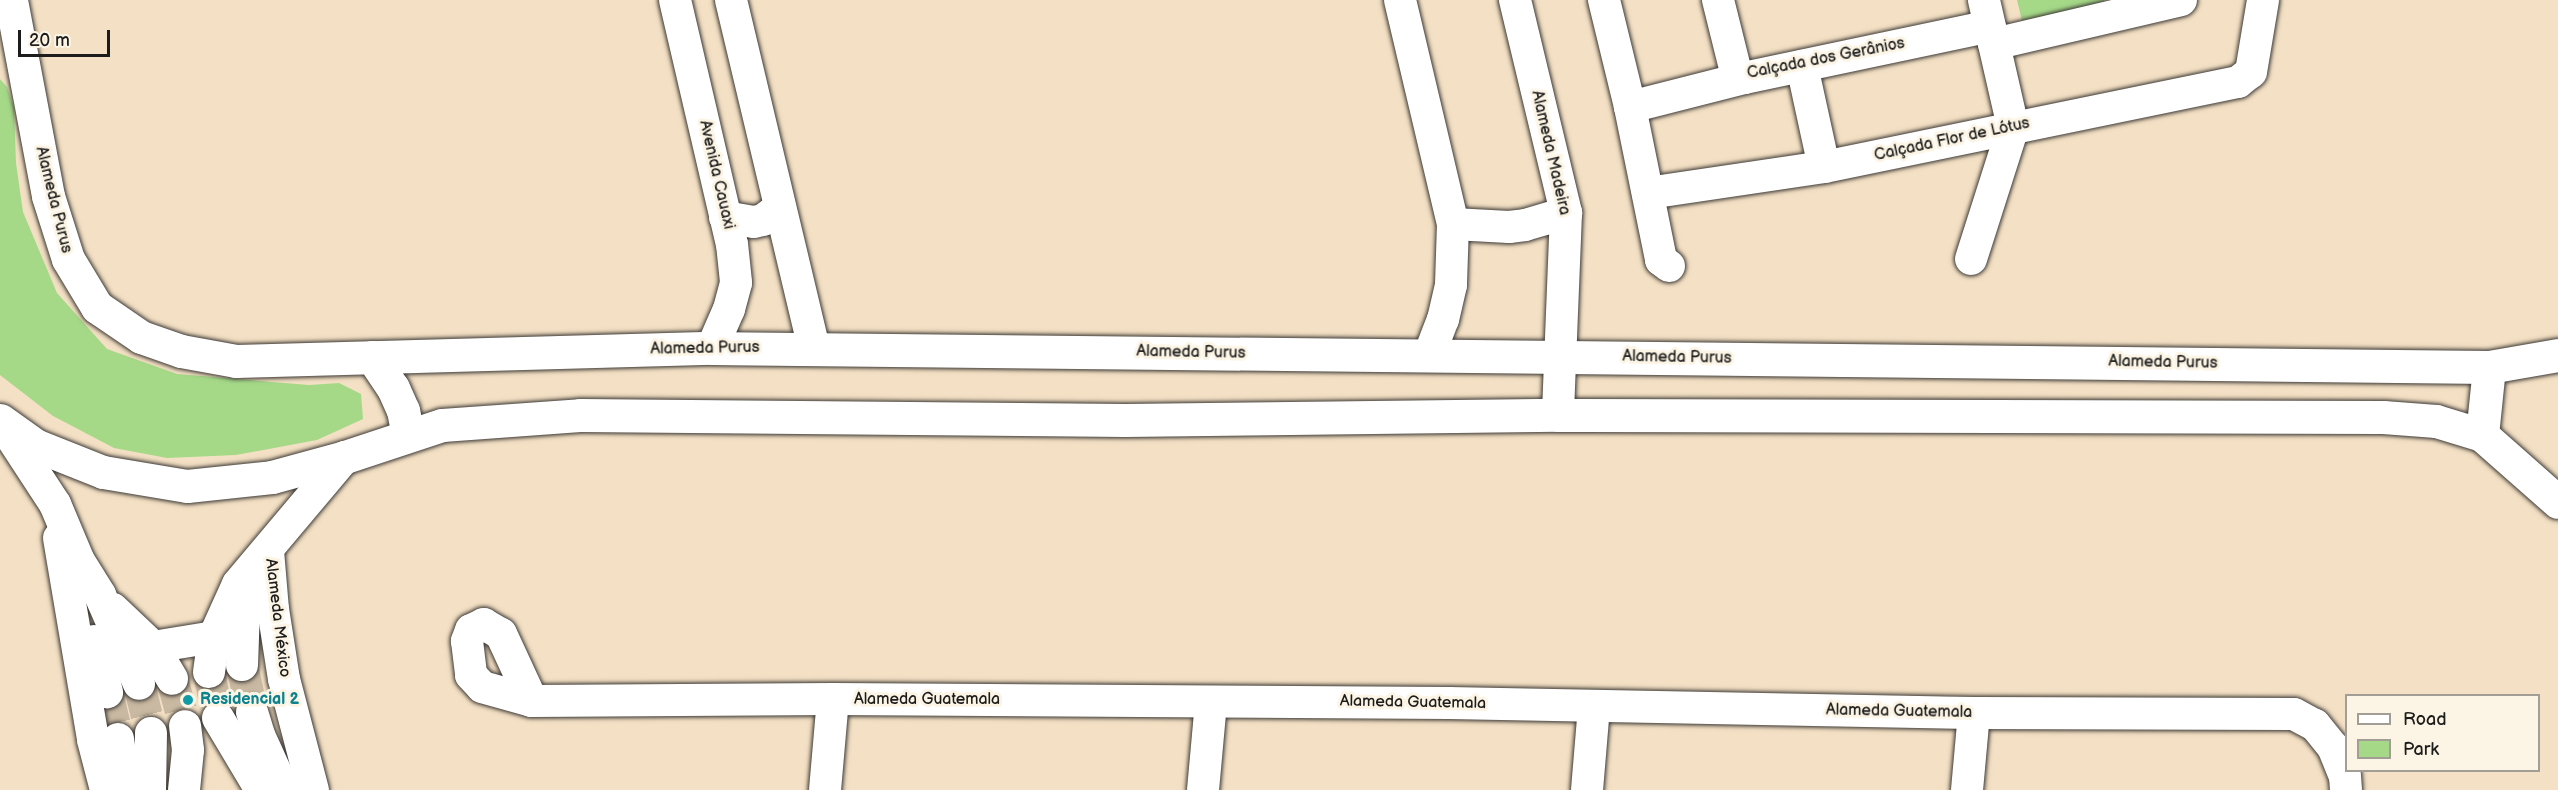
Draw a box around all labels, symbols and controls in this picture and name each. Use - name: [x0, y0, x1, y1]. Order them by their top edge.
- scale bar: [21, 18, 112, 56]
- text: 20 m: [29, 30, 70, 51]
- street label: Calçada dos Gerânios: [1746, 34, 1906, 84]
- street label: Alameda Madeira: [1526, 89, 1574, 217]
- street label: Calçada Flor de Lótus: [1873, 114, 2031, 166]
- street label: Avenida Cauaxi: [694, 119, 738, 231]
- street label: Alameda Purus: [30, 145, 76, 255]
- street label: Alameda Purus: [650, 338, 760, 360]
- street label: Alameda Purus: [1136, 342, 1246, 364]
- street label: Alameda Purus: [1622, 347, 1732, 369]
- street label: Alameda Purus: [2108, 352, 2218, 374]
- street label: Alameda México: [260, 557, 294, 679]
- place label: Residencial 2: [200, 690, 299, 710]
- street label: Alameda Guatemala: [854, 690, 1000, 710]
- street label: Alameda Guatemala: [1340, 692, 1486, 714]
- marker: Residencial 2: [181, 693, 195, 707]
- legend: [2345, 694, 2540, 772]
- street label: Alameda Guatemala: [1826, 701, 1972, 723]
- text: Road: [2403, 709, 2447, 730]
- text: Park: [2403, 739, 2439, 760]

